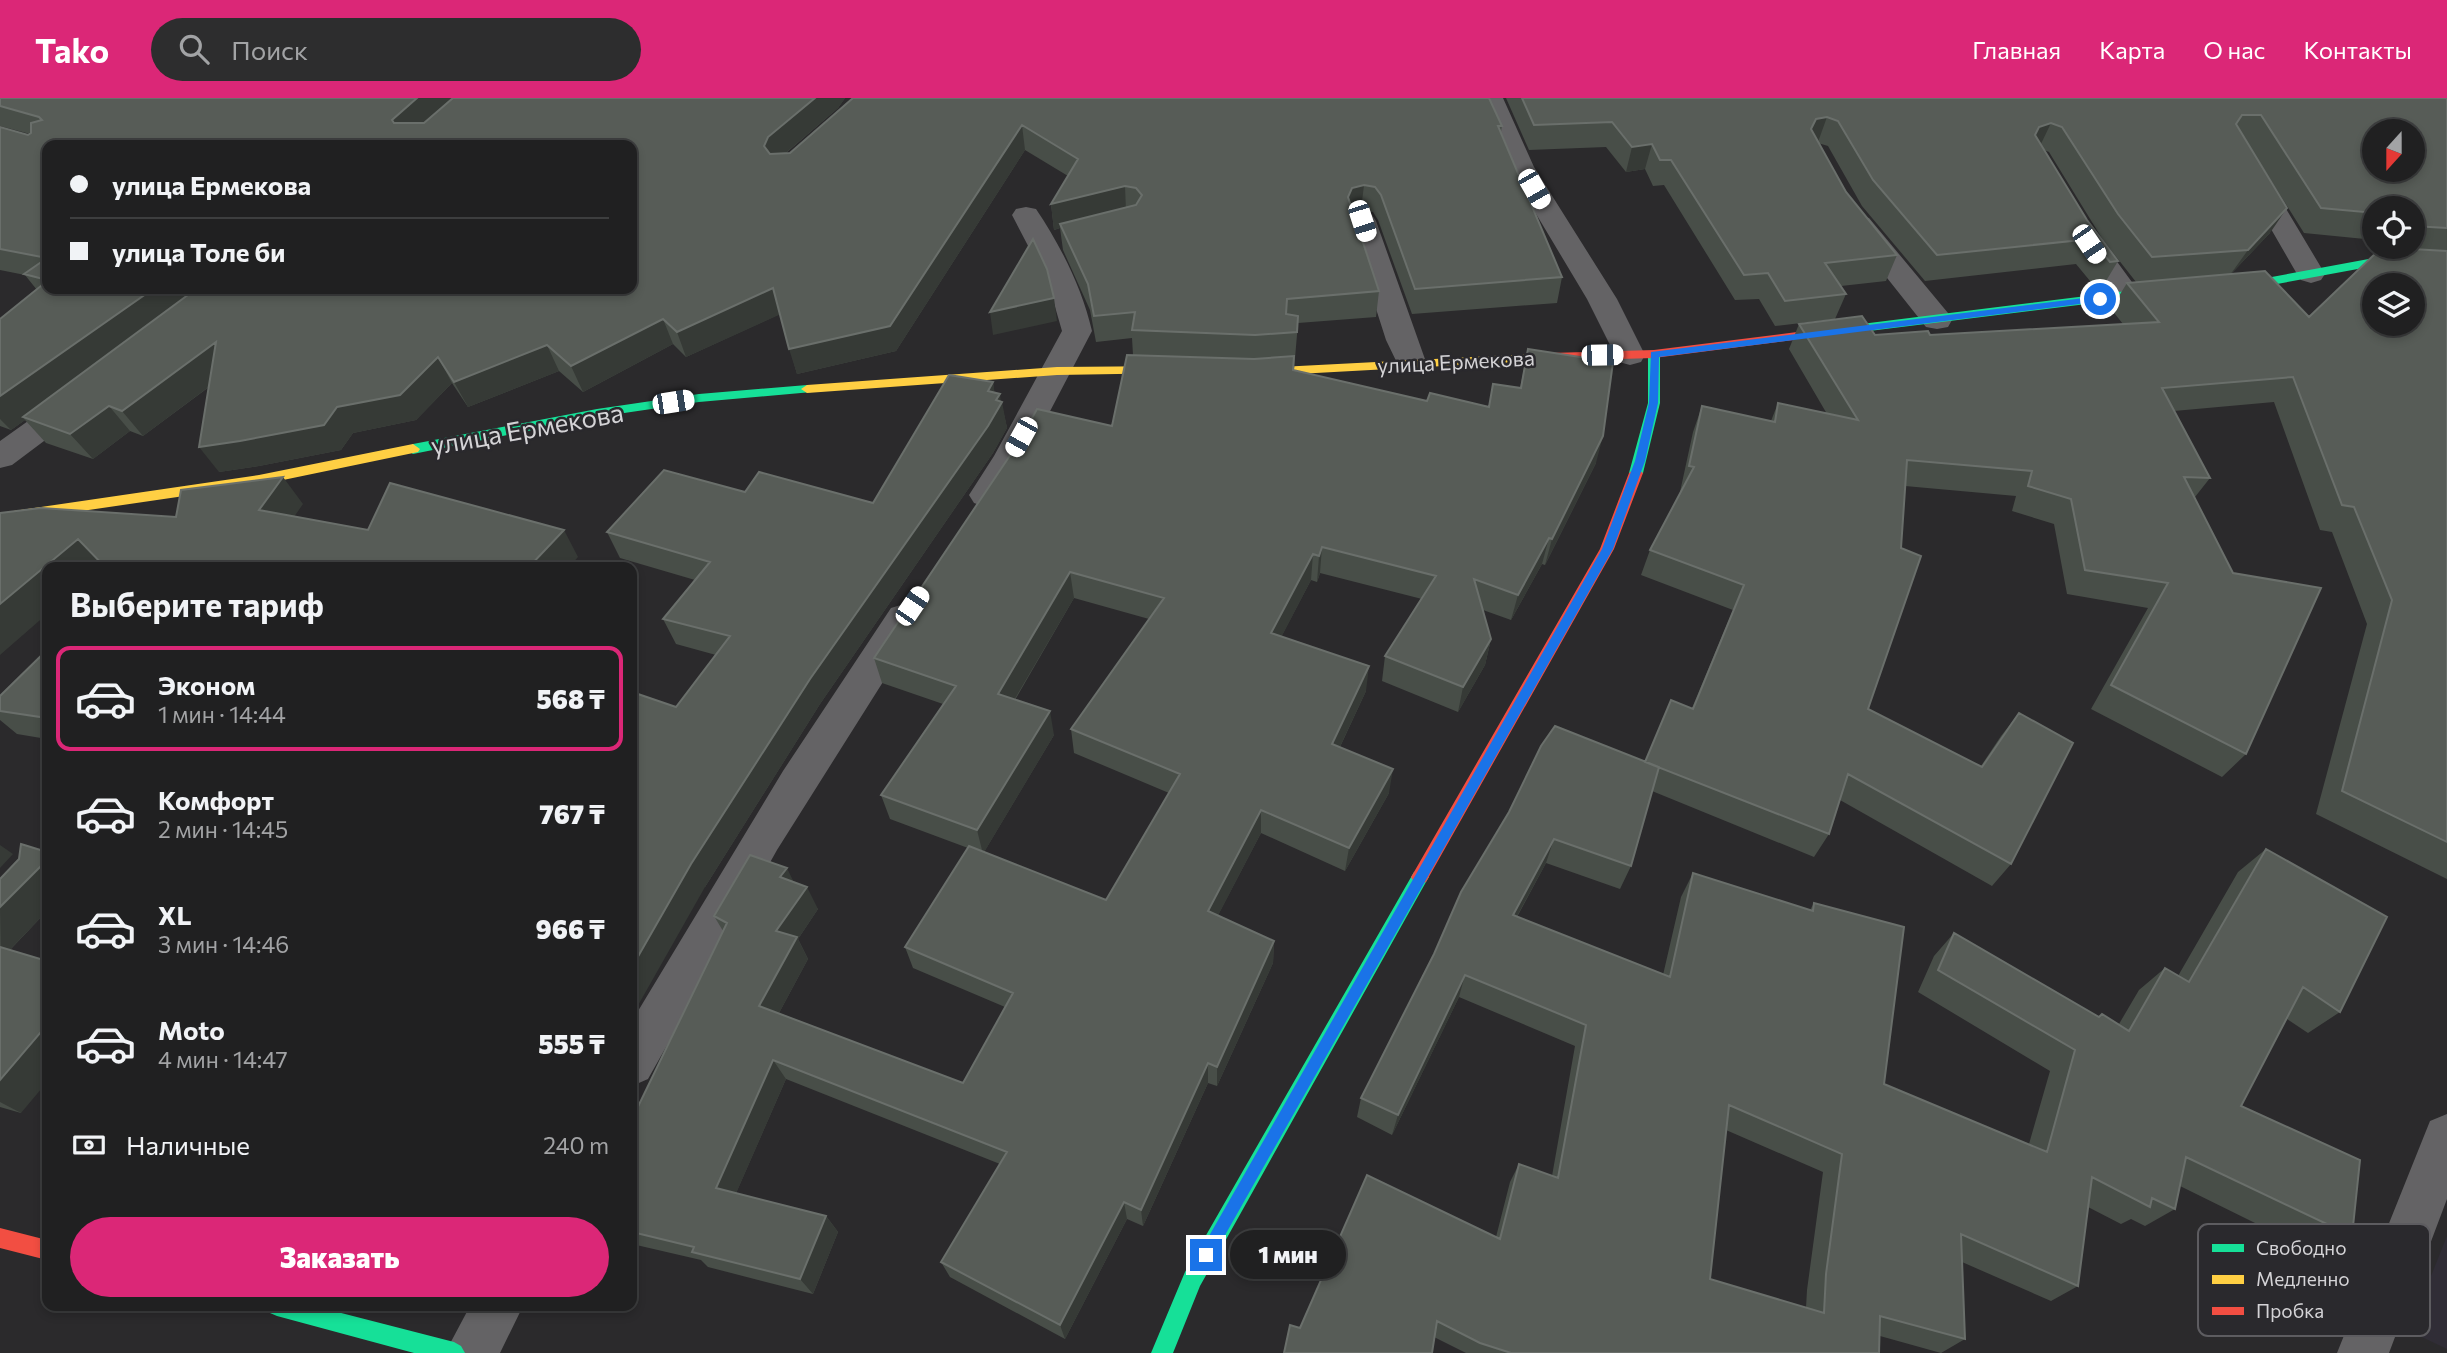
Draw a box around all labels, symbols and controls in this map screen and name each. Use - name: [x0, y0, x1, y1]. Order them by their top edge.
- search box: [151, 18, 641, 81]
- text: Tako: [35, 29, 109, 70]
- icon: search: [175, 30, 213, 68]
- text: Поиск: [231, 34, 308, 65]
- text: Главная: [1972, 35, 2061, 64]
- text: Карта: [2099, 35, 2165, 64]
- text: О нас: [2203, 35, 2265, 64]
- text: Контакты: [2303, 35, 2412, 64]
- north arrow: [2362, 119, 2426, 182]
- map controls: [2362, 119, 2425, 336]
- car: [1515, 166, 1554, 212]
- text: улица Ермекова: [112, 169, 311, 200]
- button: locate: [2362, 196, 2425, 259]
- car: [1346, 198, 1379, 244]
- car: [2069, 221, 2110, 267]
- text: улица Толе би: [112, 236, 285, 267]
- button: layers: [2362, 273, 2425, 336]
- route start: [2084, 283, 2116, 315]
- street label: улица Ермекова: [1377, 344, 1535, 378]
- car: [1581, 344, 1624, 366]
- car: [651, 388, 696, 416]
- street label: улица Ермекова: [428, 396, 626, 460]
- car: [1002, 414, 1041, 460]
- car: [892, 583, 933, 629]
- text: Выберите тариф: [70, 584, 324, 624]
- icon: car: [74, 667, 137, 730]
- text: Эконом: [158, 669, 255, 700]
- text: 568 ₸: [536, 683, 605, 714]
- text: 1 мин · 14:44: [158, 700, 286, 728]
- icon: car: [74, 782, 137, 845]
- text: Комфорт: [158, 784, 274, 815]
- text: 767 ₸: [539, 798, 605, 829]
- text: 2 мин · 14:45: [158, 815, 288, 843]
- icon: car: [74, 897, 137, 960]
- text: XL: [158, 899, 192, 930]
- text: 966 ₸: [536, 913, 605, 944]
- text: 3 мин · 14:46: [158, 930, 289, 958]
- icon: car: [74, 1012, 137, 1075]
- text: Moto: [158, 1014, 225, 1045]
- text: 555 ₸: [538, 1028, 605, 1059]
- text: 4 мин · 14:47: [158, 1045, 288, 1073]
- icon: cash: [70, 1126, 108, 1164]
- text: Наличные: [126, 1129, 250, 1160]
- text: 240 m: [543, 1131, 609, 1159]
- button: Заказать: [70, 1217, 609, 1297]
- legend: [2198, 1224, 2430, 1336]
- callout: 1 мин: [1230, 1230, 1346, 1280]
- text: Свободно: [2256, 1236, 2346, 1259]
- route end: [1190, 1239, 1222, 1271]
- text: 1 мин: [1258, 1240, 1318, 1268]
- text: Медленно: [2256, 1267, 2350, 1290]
- text: Пробка: [2256, 1299, 2324, 1322]

